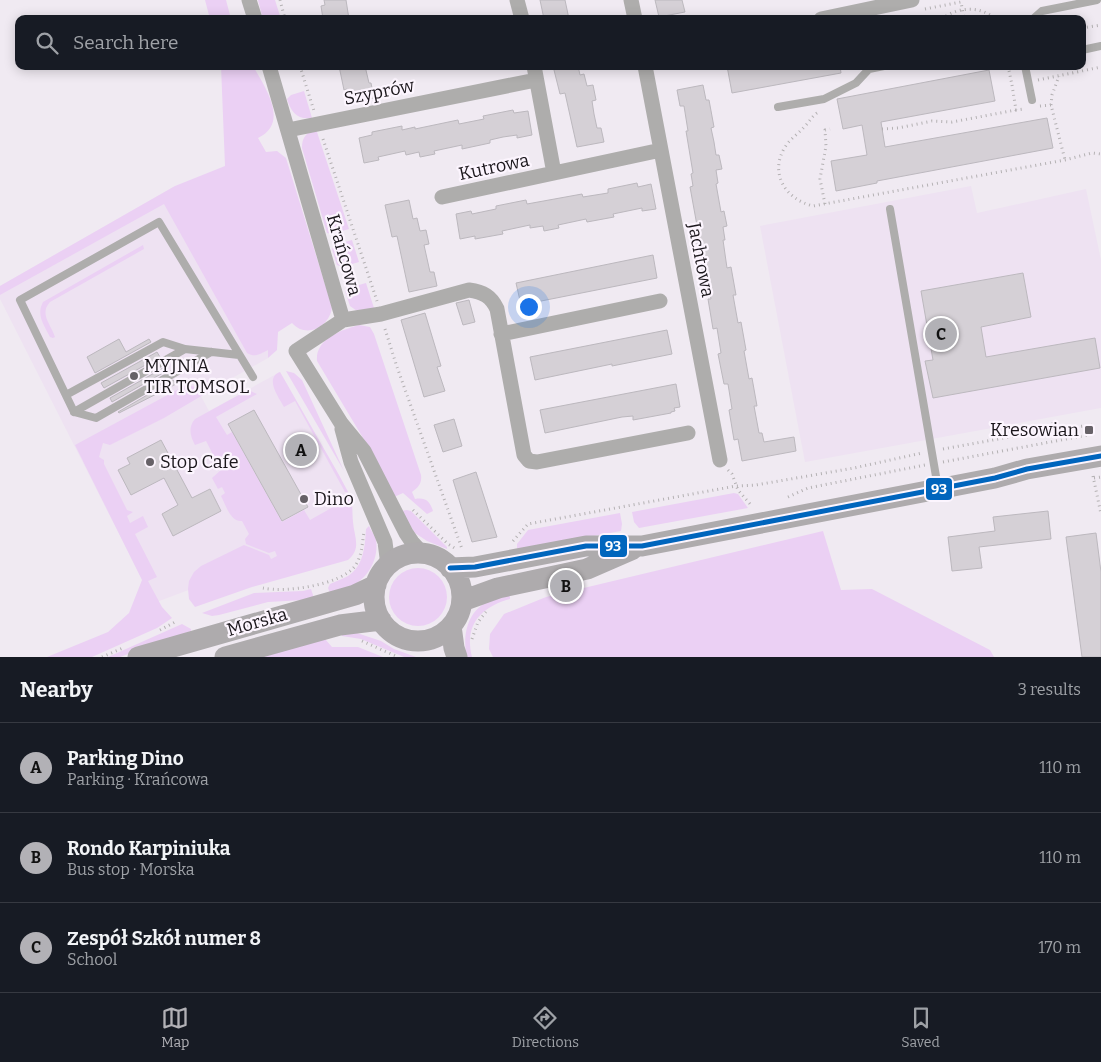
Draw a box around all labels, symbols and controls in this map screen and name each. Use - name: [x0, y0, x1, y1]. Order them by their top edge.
- search box: [15, 15, 1086, 70]
- icon: search: [33, 29, 61, 57]
- text: Search here: [73, 31, 178, 54]
- street label: Szyprów: [342, 74, 417, 110]
- street label: Kutrowa: [457, 149, 531, 185]
- street label: Krańcowa: [322, 212, 366, 298]
- street label: Jachtowa: [683, 220, 719, 299]
- your location: [516, 294, 542, 320]
- pin: C: [925, 315, 957, 353]
- place label: MYJNIA TIR TOMSOL: [144, 355, 249, 398]
- marker: MYJNIA TIR TOMSOL: [128, 370, 140, 382]
- place label: Kresowian: [990, 419, 1080, 441]
- marker: Kresowian: [1083, 424, 1095, 436]
- pin: A: [285, 431, 317, 469]
- place label: Stop Cafe: [160, 451, 239, 473]
- marker: Stop Cafe: [144, 456, 156, 468]
- line badge: 93: [925, 477, 953, 501]
- text: 93: [931, 481, 947, 498]
- place label: Dino: [314, 488, 354, 510]
- marker: Dino: [298, 493, 310, 505]
- line badge: 93: [599, 534, 628, 558]
- text: 93: [605, 538, 621, 555]
- pin: B: [550, 567, 582, 605]
- street label: Morska: [224, 603, 290, 641]
- text: Nearby: [20, 677, 93, 703]
- text: 3 results: [1018, 680, 1081, 699]
- text: Parking Dino: [67, 747, 184, 770]
- text: A: [30, 758, 42, 777]
- text: 110 m: [1039, 758, 1081, 777]
- text: Parking · Krańcowa: [67, 770, 209, 789]
- text: Rondo Karpiniuka: [67, 837, 230, 860]
- text: B: [31, 848, 41, 867]
- text: 110 m: [1039, 848, 1081, 867]
- text: Bus stop · Morska: [67, 860, 195, 879]
- text: Zespół Szkół numer 8: [67, 927, 261, 950]
- text: C: [31, 938, 41, 957]
- text: 170 m: [1038, 938, 1081, 957]
- text: School: [67, 950, 117, 969]
- tab: Map: [161, 1004, 189, 1051]
- tab: Directions: [512, 1004, 579, 1051]
- tab: Saved: [901, 1004, 940, 1051]

